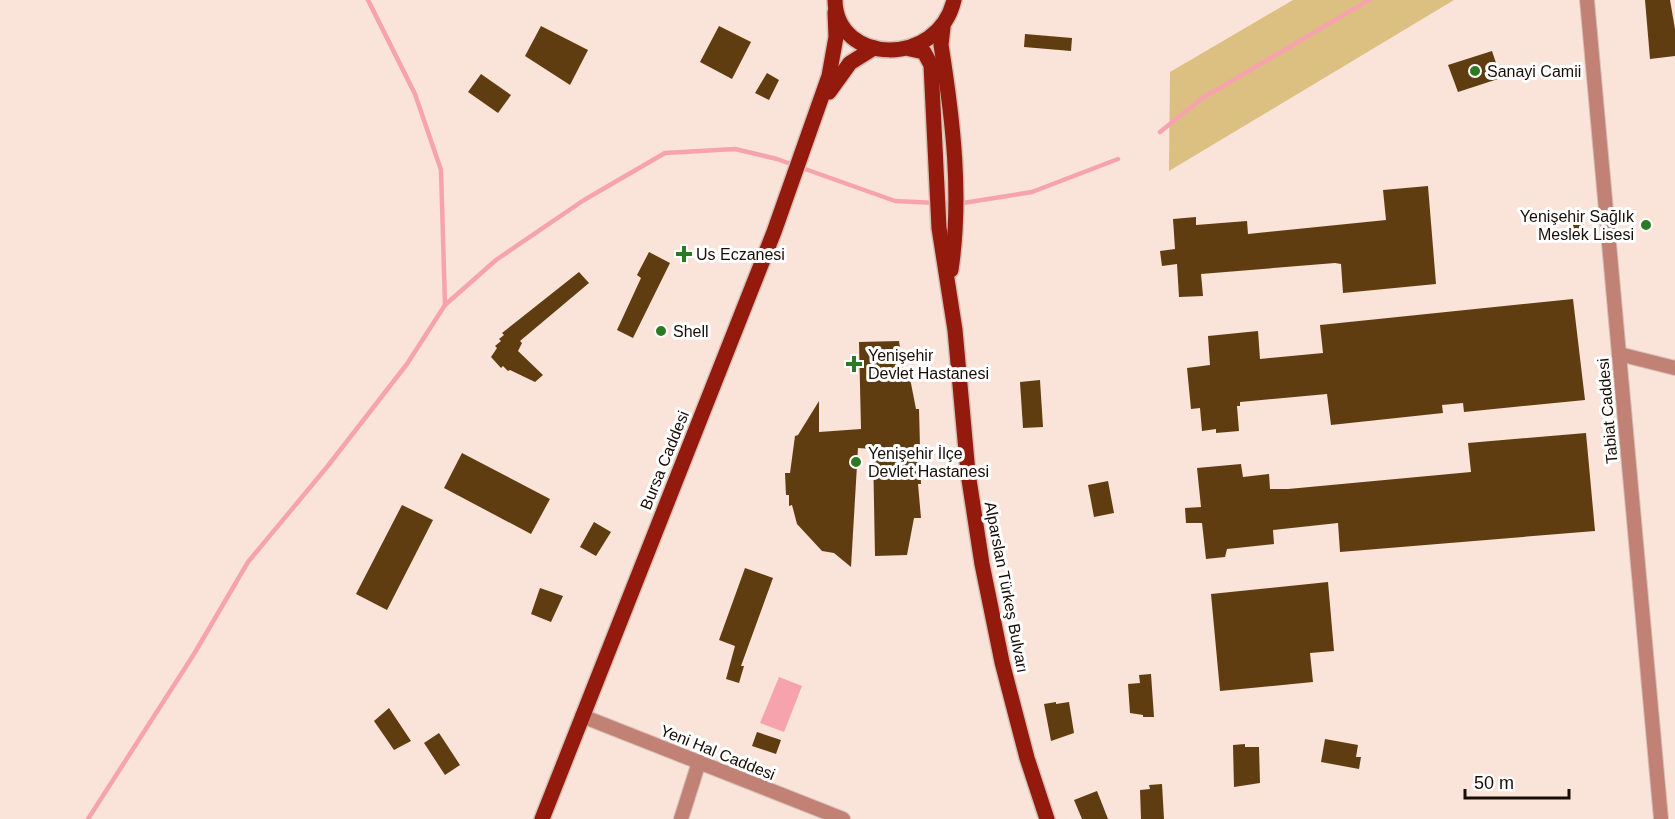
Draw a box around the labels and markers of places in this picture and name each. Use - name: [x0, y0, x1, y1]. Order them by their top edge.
- place label: Sanayi Camii: [1487, 63, 1581, 80]
- marker: Sanayi Camii: [1468, 64, 1482, 78]
- place label: Yenişehir Sağlık Meslek Lisesi: [1520, 208, 1635, 243]
- marker: Yenişehir Sağlık Meslek Lisesi: [1639, 218, 1653, 232]
- place label: Us Eczanesi: [696, 246, 785, 263]
- marker: Us Eczanesi: [677, 247, 691, 261]
- place label: Shell: [673, 323, 709, 340]
- marker: Shell: [654, 324, 668, 338]
- place label: Yenişehir Devlet Hastanesi: [868, 347, 989, 382]
- marker: Yenişehir Devlet Hastanesi: [845, 355, 863, 373]
- place label: Yenişehir İlçe Devlet Hastanesi: [868, 444, 989, 480]
- marker: Yenişehir İlçe Devlet Hastanesi: [849, 455, 863, 469]

